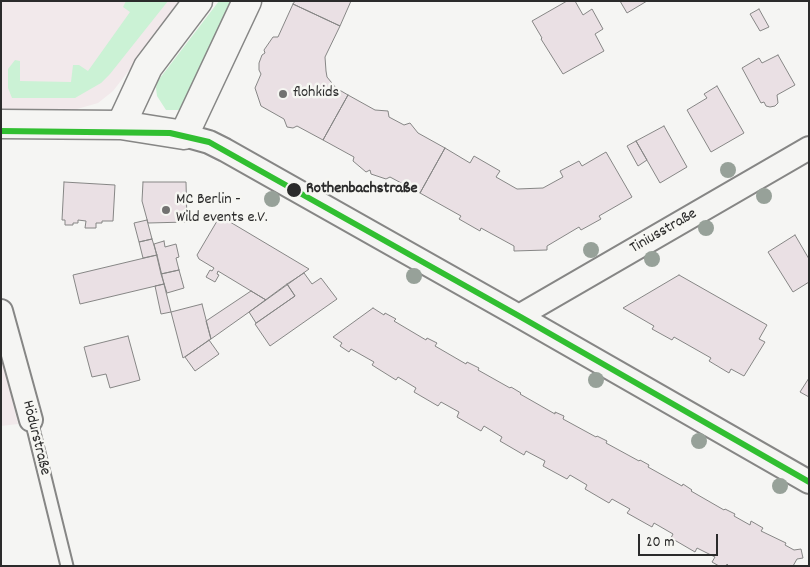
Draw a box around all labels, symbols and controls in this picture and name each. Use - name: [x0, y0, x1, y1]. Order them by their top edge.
- place label: flohkids: [293, 84, 339, 104]
- marker: flohkids: [277, 88, 289, 100]
- place label: Rothenbachstraße: [306, 180, 417, 200]
- marker: Rothenbachstraße: [285, 181, 303, 199]
- place label: MC Berlin - Wild events e.V.: [176, 191, 268, 229]
- marker: MC Berlin - Wild events e.V.: [160, 204, 172, 216]
- street label: Tiniusstraße: [627, 205, 701, 259]
- street label: Hödurstraße: [16, 399, 54, 477]
- scale bar: [640, 524, 720, 556]
- text: 20 m: [646, 532, 674, 554]

